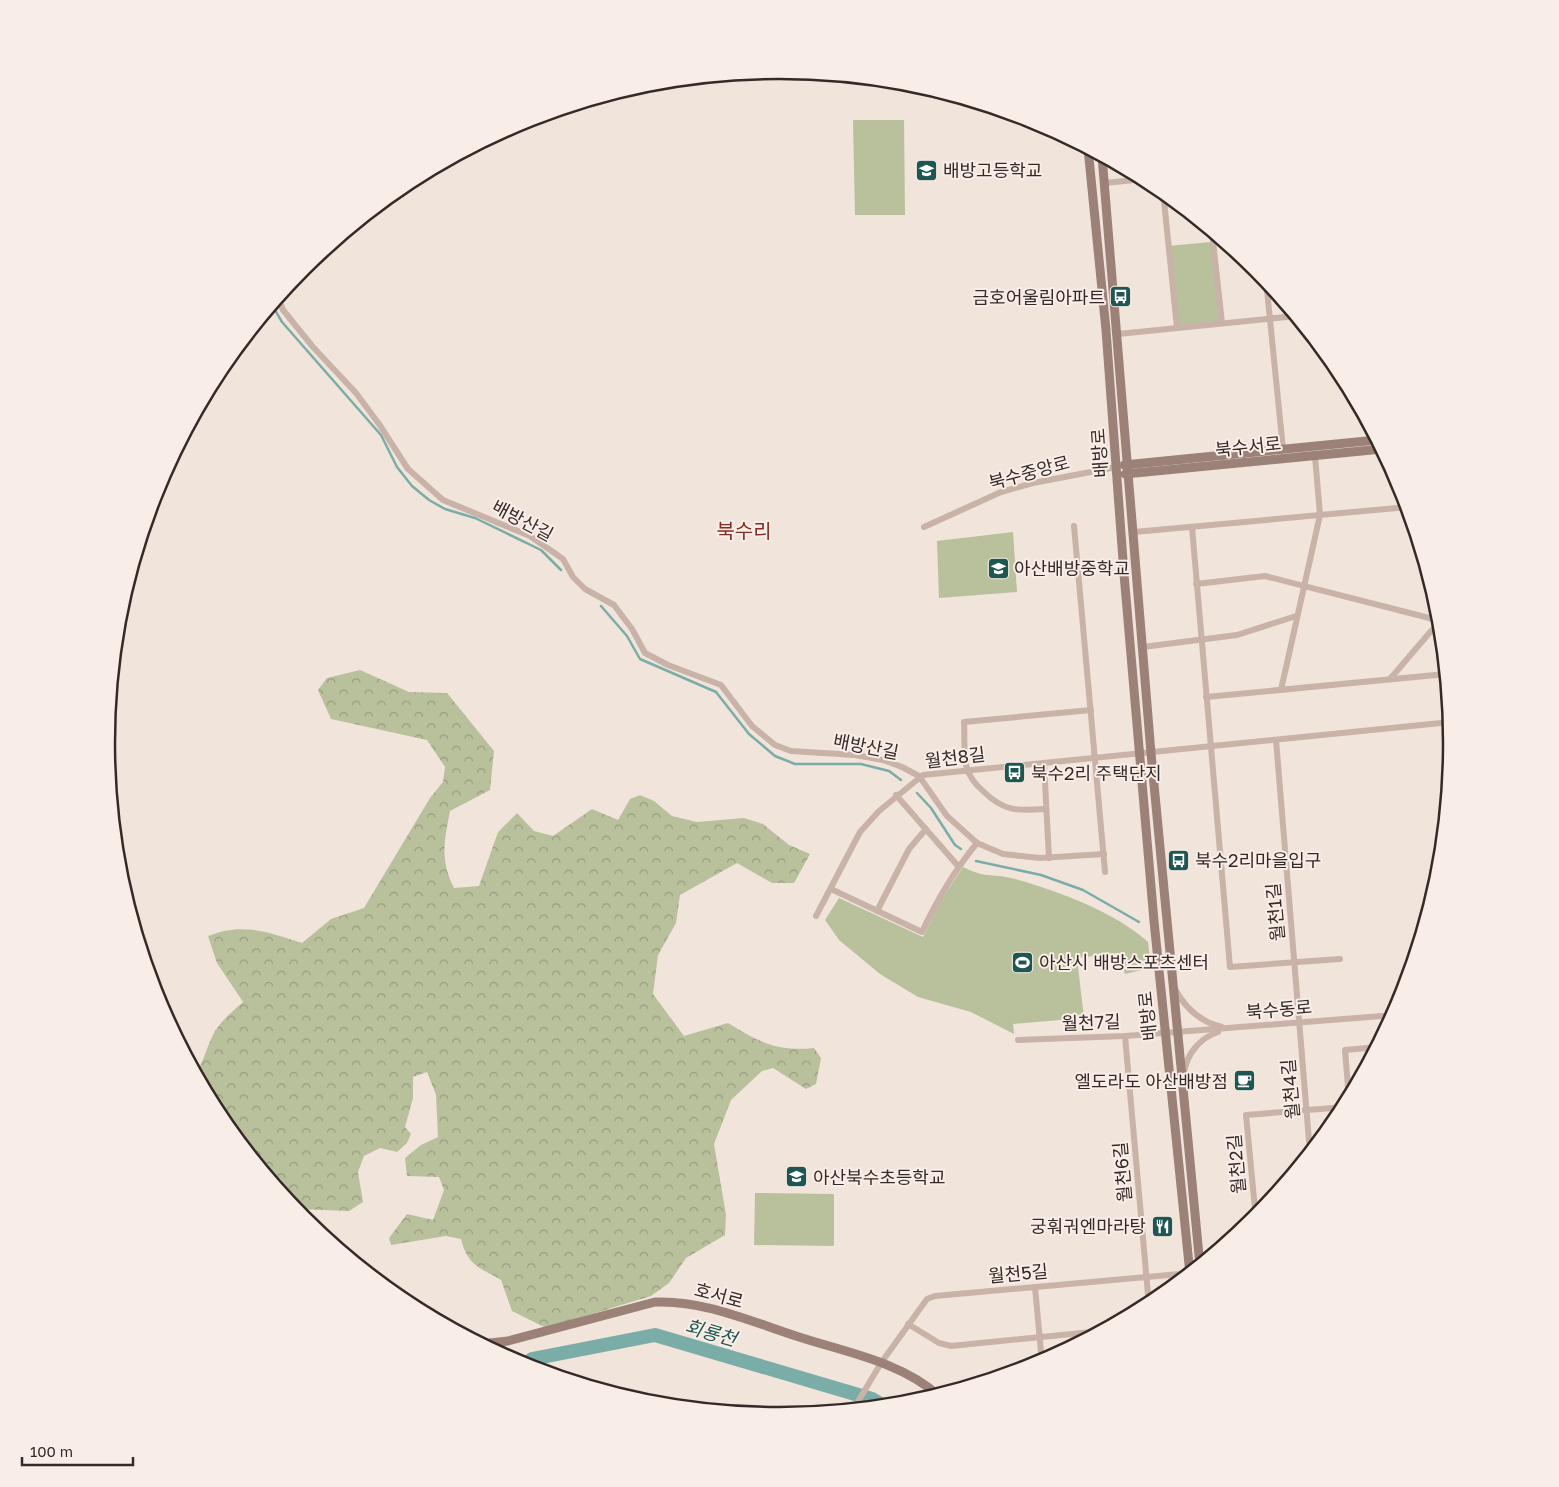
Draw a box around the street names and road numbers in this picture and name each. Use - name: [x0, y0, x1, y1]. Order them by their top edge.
- street label: 배방로: [1086, 427, 1112, 479]
- street label: 북수서로: [1214, 432, 1282, 460]
- street label: 북수중앙로: [986, 451, 1072, 493]
- street label: 배방산길: [489, 495, 557, 545]
- street label: 배방산길: [831, 729, 901, 763]
- street label: 월천8길: [924, 742, 986, 772]
- street label: 월천1길: [1261, 882, 1289, 942]
- street label: 배방로: [1133, 990, 1161, 1042]
- street label: 북수동로: [1245, 995, 1313, 1023]
- street label: 월천7길: [1061, 1010, 1121, 1034]
- street label: 월천4길: [1276, 1058, 1304, 1120]
- street label: 월천2길: [1222, 1133, 1250, 1195]
- street label: 월천6길: [1108, 1141, 1136, 1203]
- street label: 월천5길: [987, 1259, 1049, 1287]
- street label: 호서로: [692, 1278, 746, 1312]

